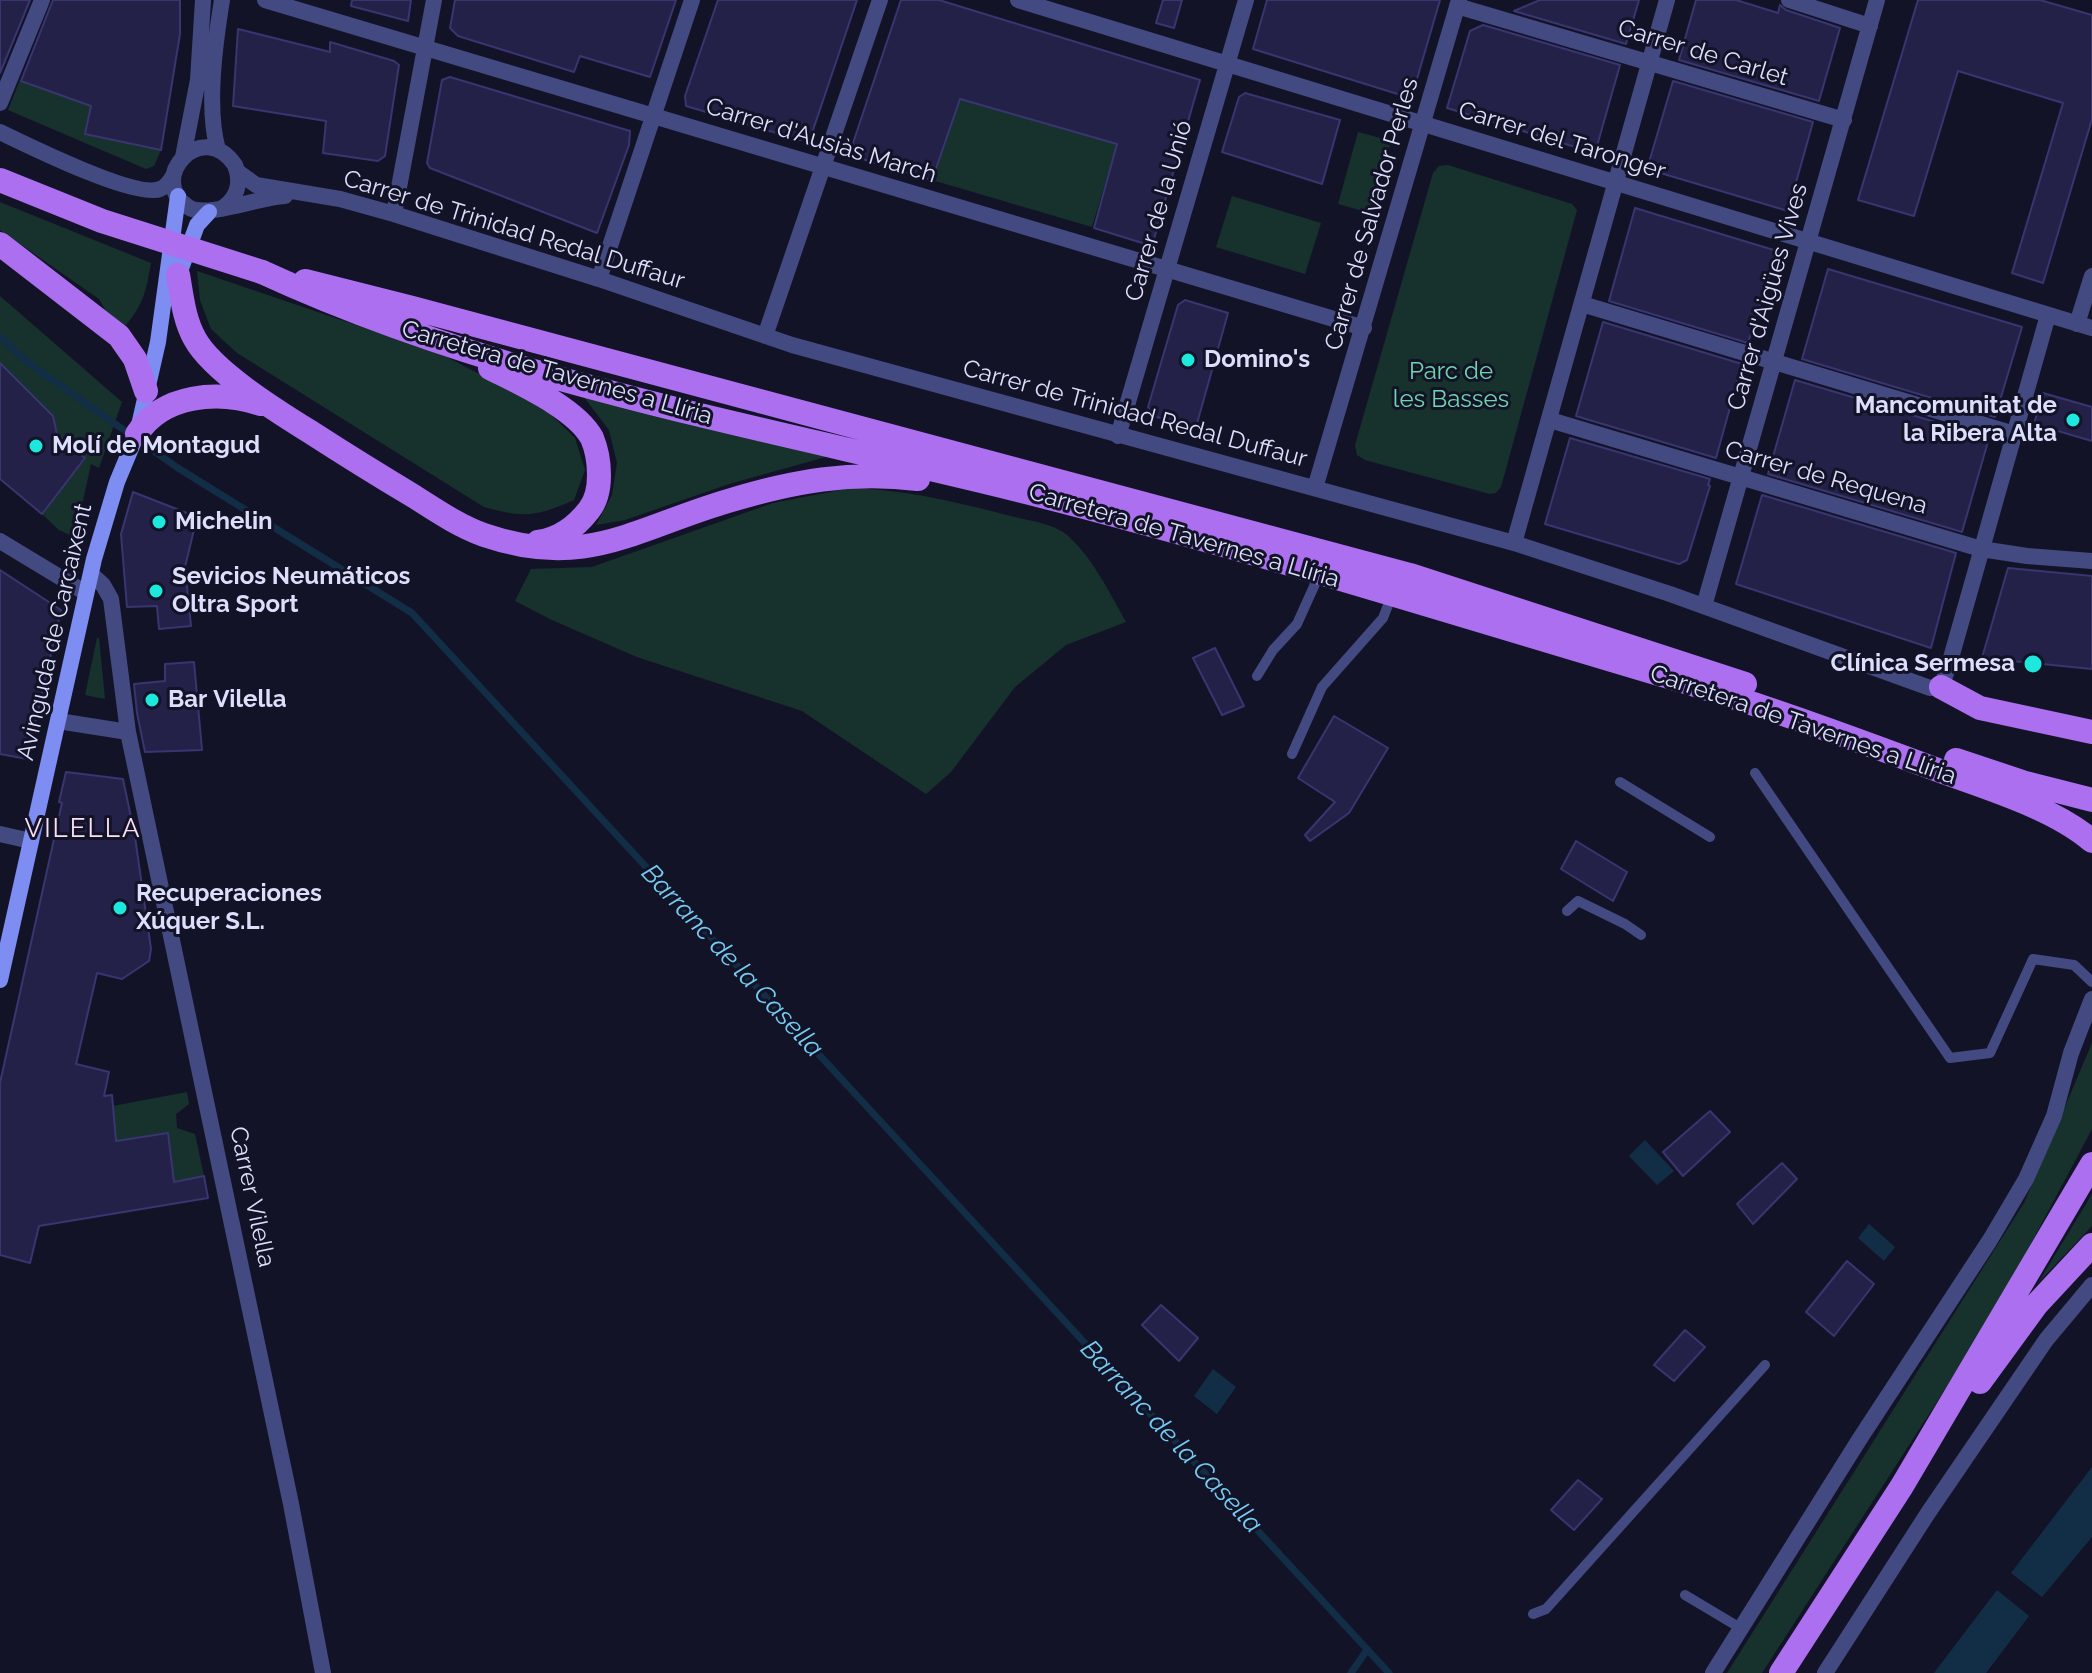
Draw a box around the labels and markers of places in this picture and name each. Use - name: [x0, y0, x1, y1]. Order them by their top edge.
- place label: Domino's: [1204, 346, 1310, 374]
- marker: Domino's: [1179, 351, 1197, 369]
- place label: Mancomunitat de la Ribera Alta: [1855, 392, 2057, 448]
- marker: Mancomunitat de la Ribera Alta: [2064, 411, 2082, 429]
- place label: Molí de Montagud: [52, 432, 260, 460]
- marker: Molí de Montagud: [27, 437, 45, 455]
- place label: Michelin: [175, 508, 273, 536]
- marker: Michelin: [150, 513, 168, 531]
- place label: Sevicios Neumáticos Oltra Sport: [172, 563, 410, 619]
- marker: Sevicios Neumáticos Oltra Sport: [147, 582, 165, 600]
- place label: Clínica Sermesa: [1830, 650, 2015, 678]
- marker: Clínica Sermesa: [2022, 653, 2044, 675]
- place label: Bar Vilella: [168, 686, 286, 714]
- marker: Bar Vilella: [143, 691, 161, 709]
- place label: Recuperaciones Xúquer S.L.: [136, 880, 322, 936]
- marker: Recuperaciones Xúquer S.L.: [111, 899, 129, 917]

